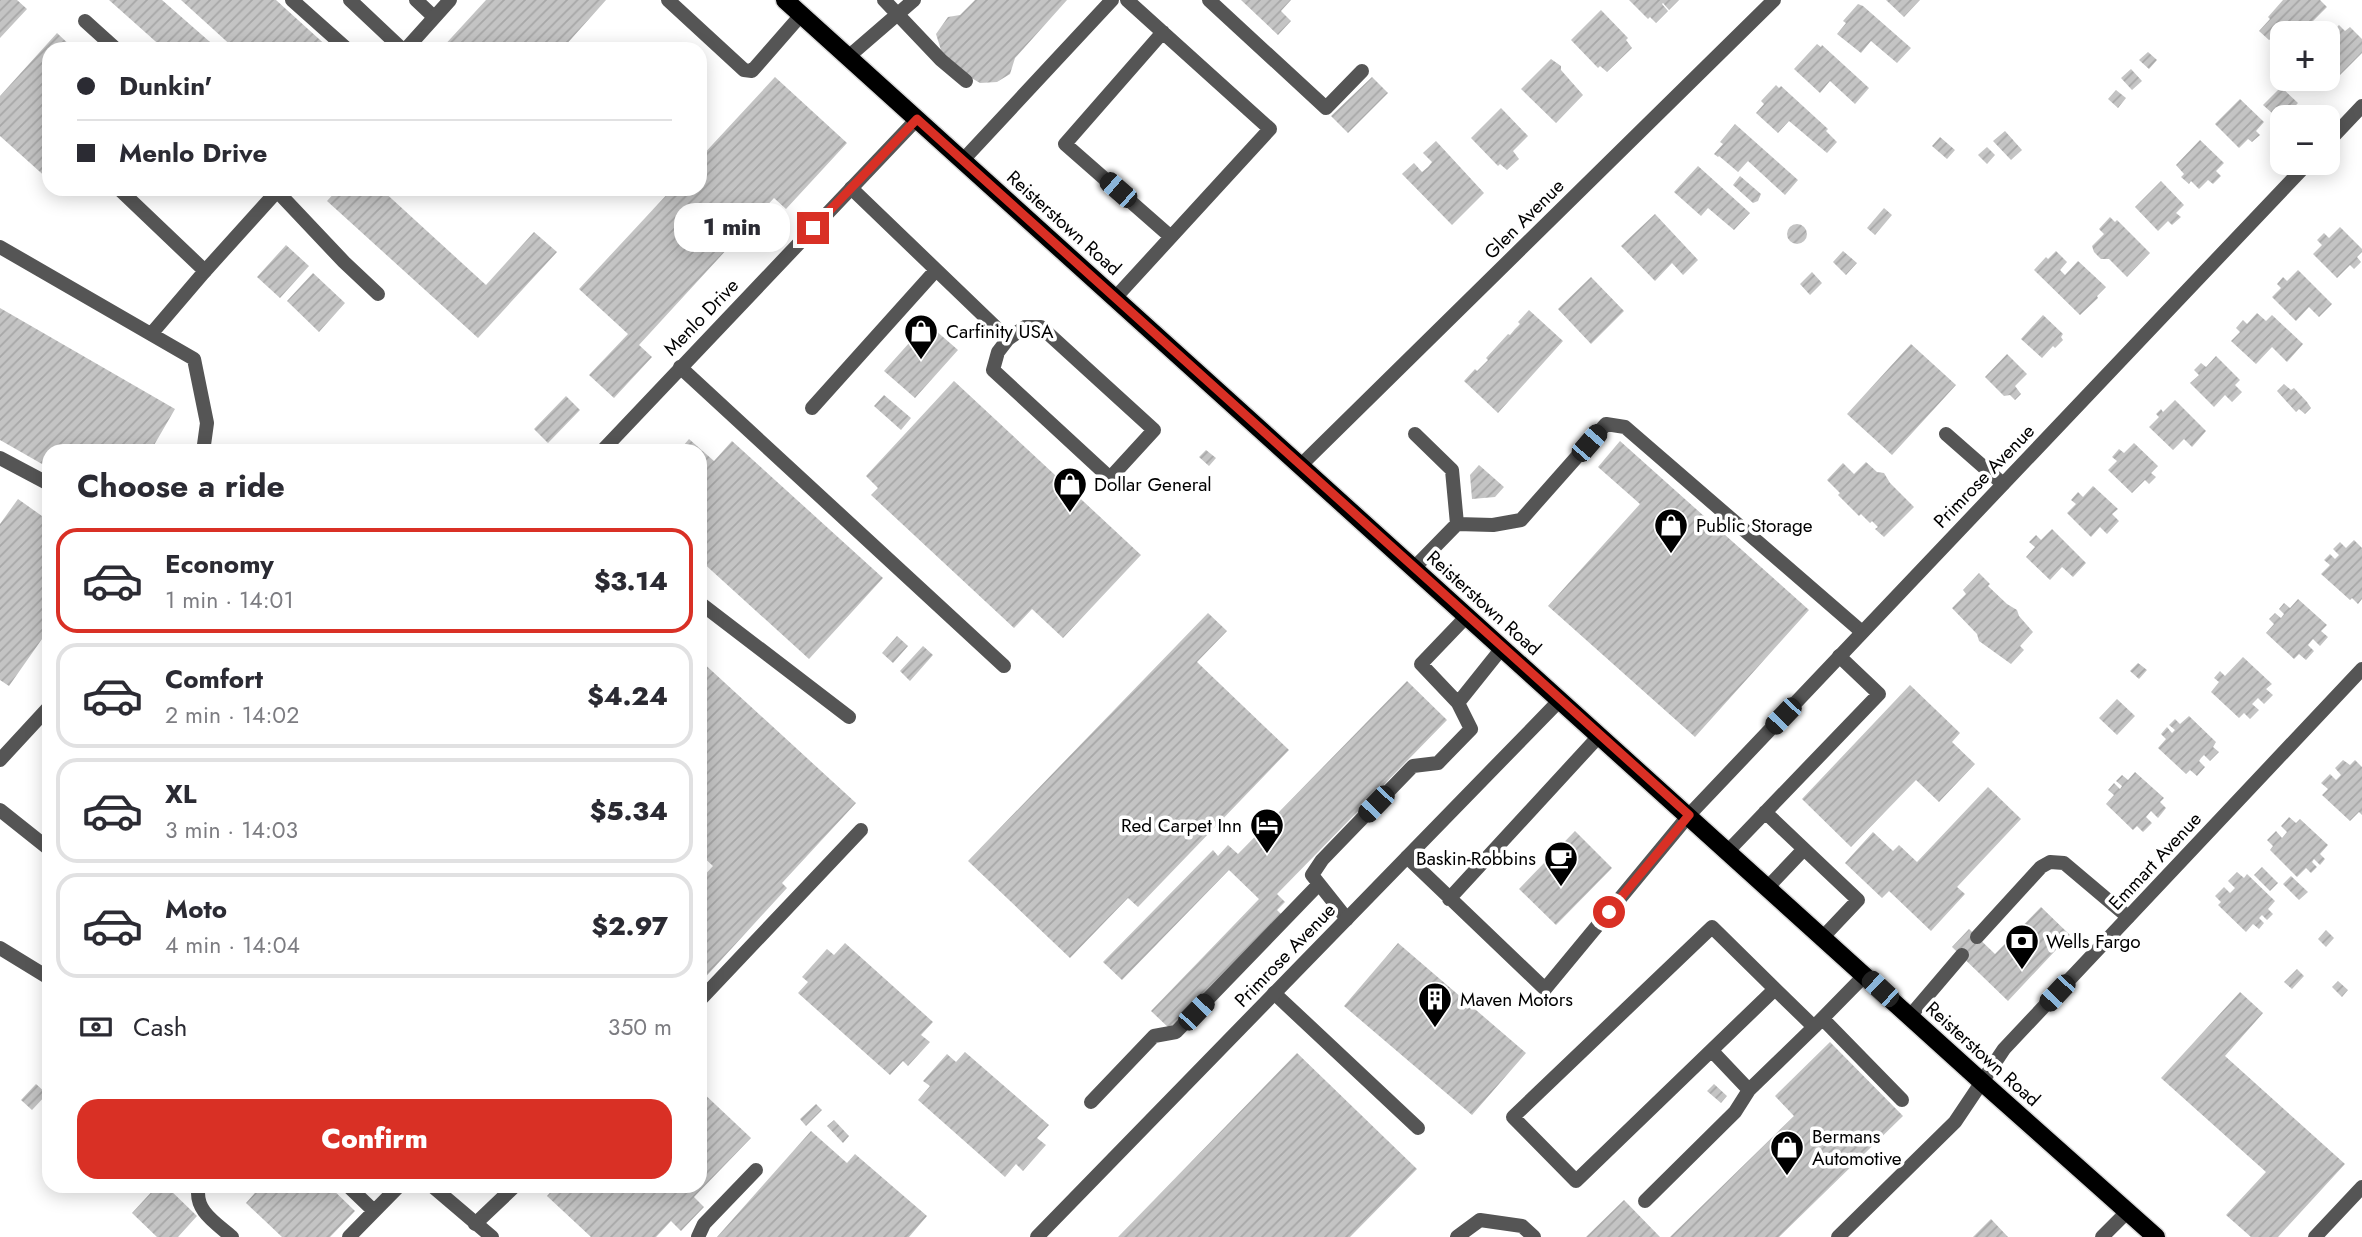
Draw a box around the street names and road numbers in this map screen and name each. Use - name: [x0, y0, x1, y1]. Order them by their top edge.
- street label: Reisterstown Road: [1001, 164, 1127, 282]
- street label: Glen Avenue: [1478, 173, 1570, 265]
- street label: Menlo Drive: [657, 272, 745, 362]
- street label: Primrose Avenue: [1927, 418, 2041, 534]
- street label: Reisterstown Road: [1421, 544, 1547, 662]
- street label: Emmart Avenue: [2102, 806, 2208, 916]
- street label: Primrose Avenue: [1228, 897, 1342, 1013]
- street label: Reisterstown Road: [1920, 995, 2046, 1113]

